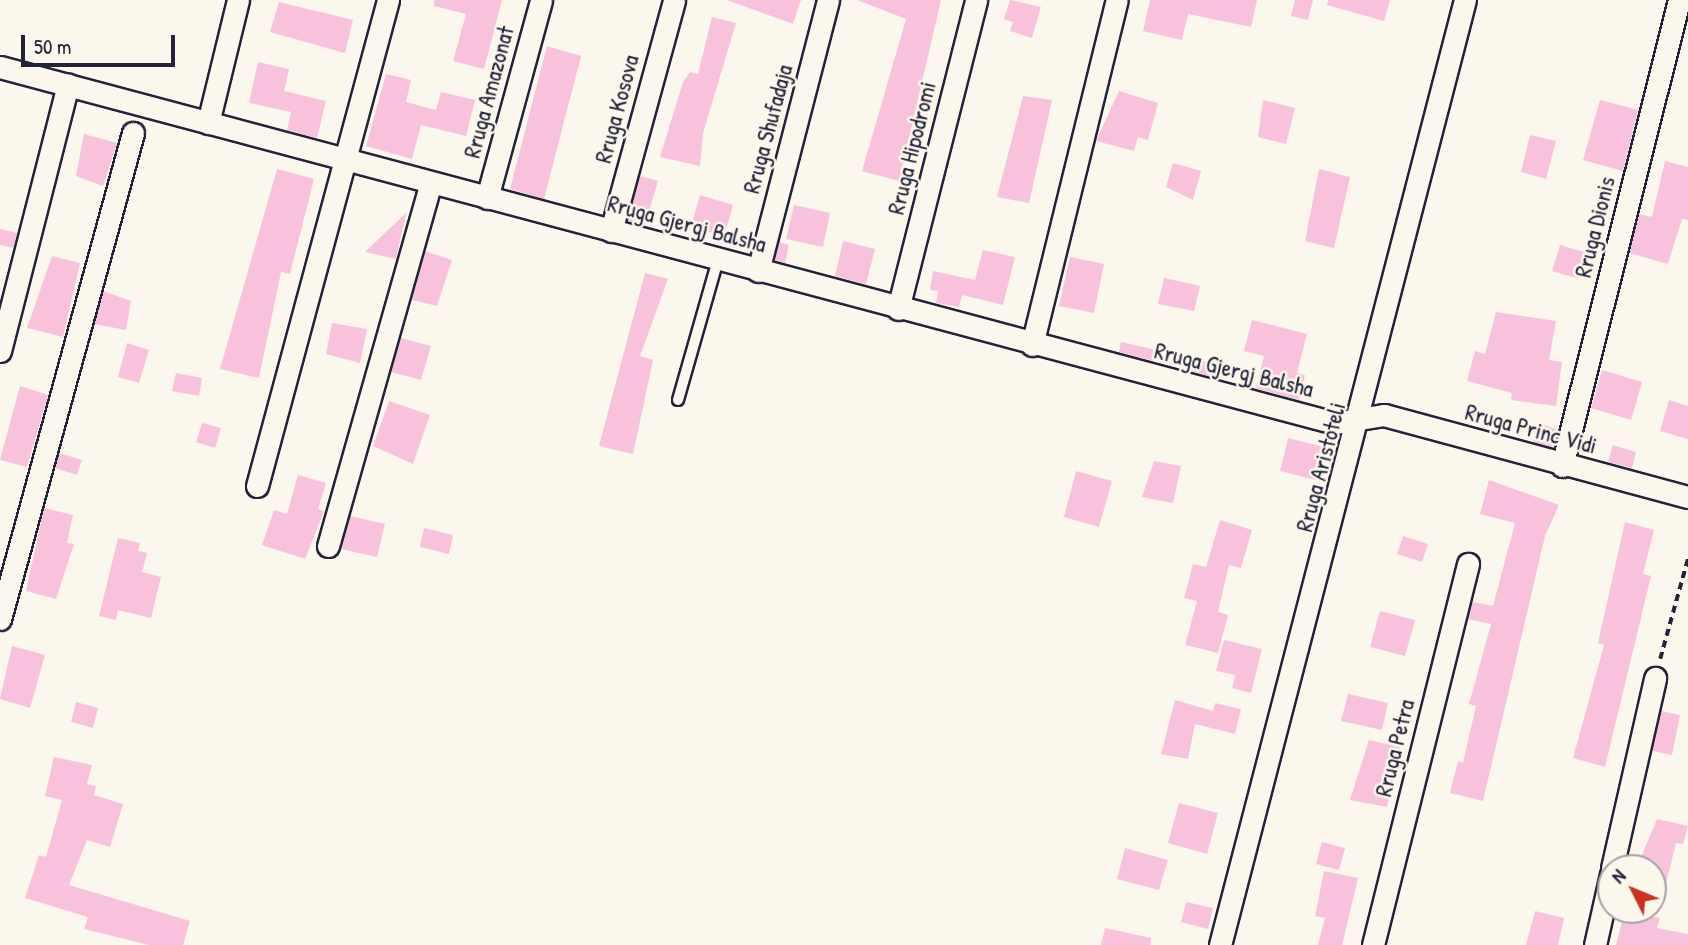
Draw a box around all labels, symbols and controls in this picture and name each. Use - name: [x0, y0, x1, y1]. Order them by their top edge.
- scale bar: [24, 21, 178, 65]
- street label: Rruga Amazonat: [458, 23, 520, 161]
- text: 50 m: [34, 32, 71, 61]
- street label: Rruga Kosova: [589, 52, 645, 166]
- street label: Rruga Shufadaja: [738, 62, 798, 196]
- street label: Rruga Hipodromi: [882, 79, 942, 217]
- street label: Rruga Dionis: [1569, 174, 1621, 280]
- street label: Rruga Gjergj Balsha: [605, 190, 769, 258]
- street label: Rruga Gjergj Balsha: [1152, 337, 1316, 403]
- street label: Rruga Princ Vidi: [1462, 398, 1600, 460]
- street label: Rruga Aristoteli: [1291, 399, 1351, 535]
- street label: Rruga Petra: [1370, 697, 1420, 799]
- north arrow: [1597, 854, 1667, 924]
- text: N: [1605, 863, 1631, 889]

